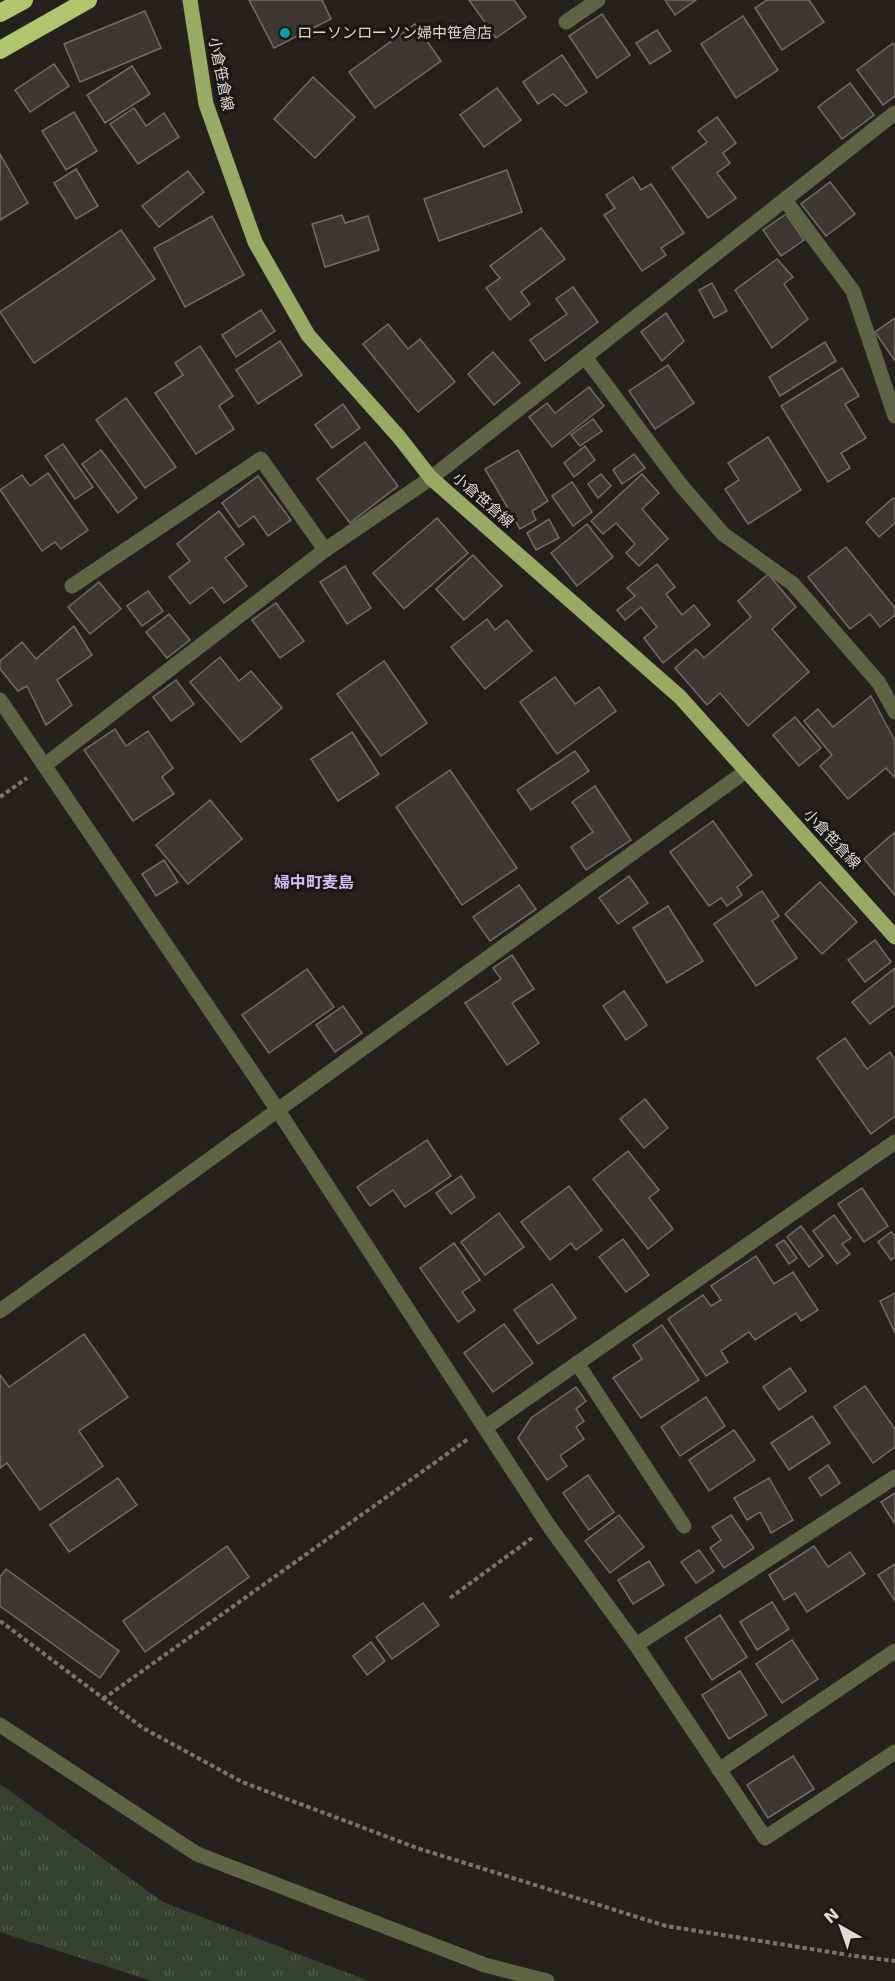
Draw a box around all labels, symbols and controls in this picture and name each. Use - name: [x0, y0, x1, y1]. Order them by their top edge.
- place label: ローソンローソン婦中笹倉店: [297, 24, 492, 42]
- marker: ローソンローソン婦中笹倉店: [278, 26, 292, 40]
- street label: 小倉笹倉線: [205, 35, 237, 113]
- street label: 小倉笹倉線: [449, 469, 517, 531]
- street label: 小倉笹倉線: [800, 805, 864, 873]
- district label: 婦中町麦島: [274, 873, 354, 892]
- north arrow: [811, 1897, 871, 1957]
- text: N: [820, 1904, 843, 1927]

